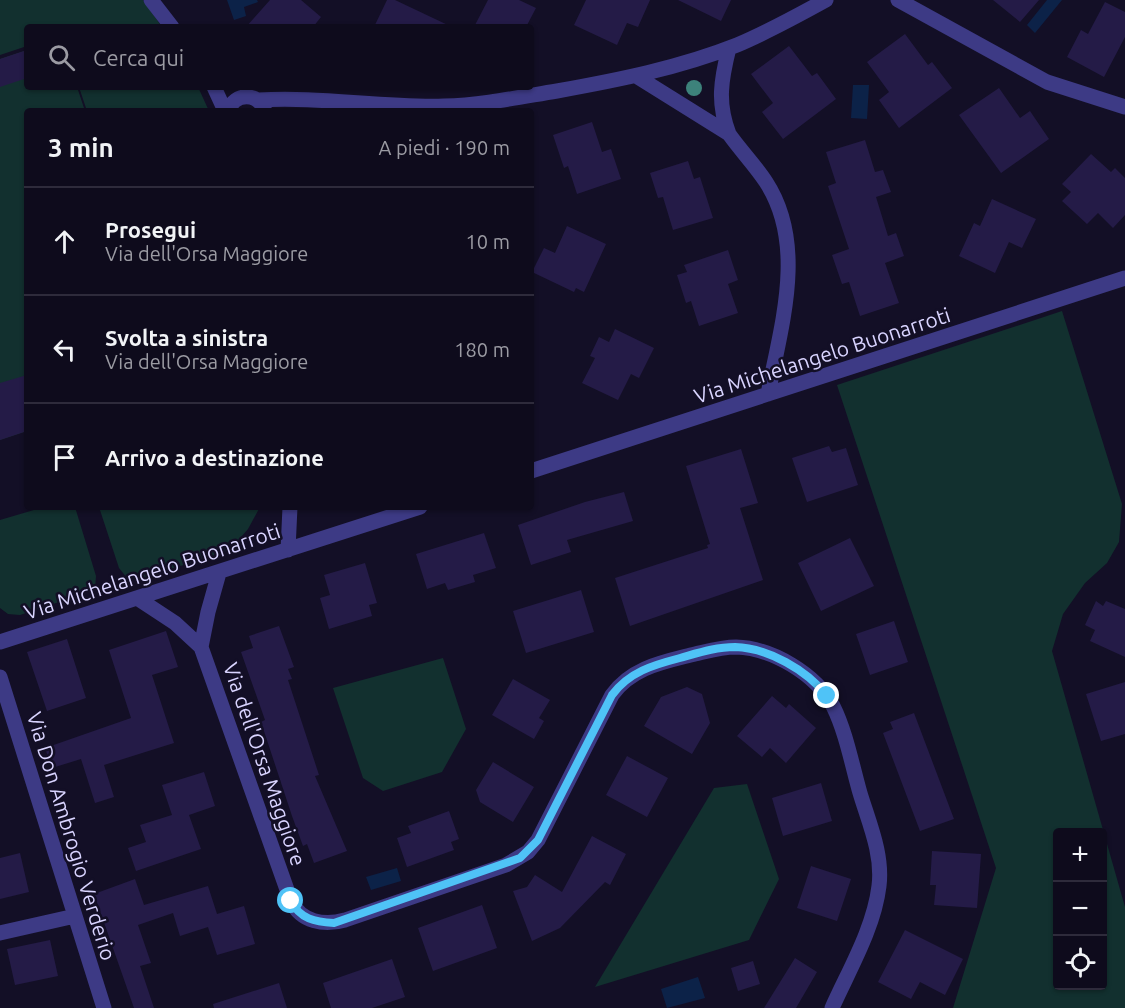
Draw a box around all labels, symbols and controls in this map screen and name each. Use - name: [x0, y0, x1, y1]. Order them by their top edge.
- search box: [24, 24, 534, 90]
- icon: search: [45, 41, 78, 74]
- text: Cerca qui: [93, 45, 184, 70]
- text: 3 min: [48, 133, 114, 162]
- text: A piedi · 190 m: [379, 136, 510, 159]
- text: Prosegui: [105, 217, 196, 242]
- icon: ahead: [48, 225, 81, 258]
- text: 10 m: [466, 230, 510, 253]
- text: Via dell'Orsa Maggiore: [105, 242, 308, 265]
- street label: Via Michelangelo Buonarroti: [691, 302, 953, 408]
- text: Svolta a sinistra: [105, 325, 268, 350]
- icon: left: [48, 333, 81, 366]
- text: 180 m: [454, 338, 510, 361]
- text: Via dell'Orsa Maggiore: [105, 350, 308, 373]
- icon: arrive: [48, 441, 81, 474]
- text: Arrivo a destinazione: [105, 445, 324, 470]
- street label: Via Michelangelo Buonarroti: [21, 518, 283, 624]
- street label: Via dell'Orsa Maggiore: [219, 659, 311, 869]
- route end: [813, 682, 839, 708]
- street label: Via Don Ambrogio Verderio: [23, 709, 121, 963]
- map controls: [1053, 828, 1107, 990]
- button: +: [1053, 828, 1107, 882]
- button: −: [1053, 882, 1107, 936]
- route start: [277, 887, 303, 913]
- button: locate: [1053, 936, 1107, 990]

